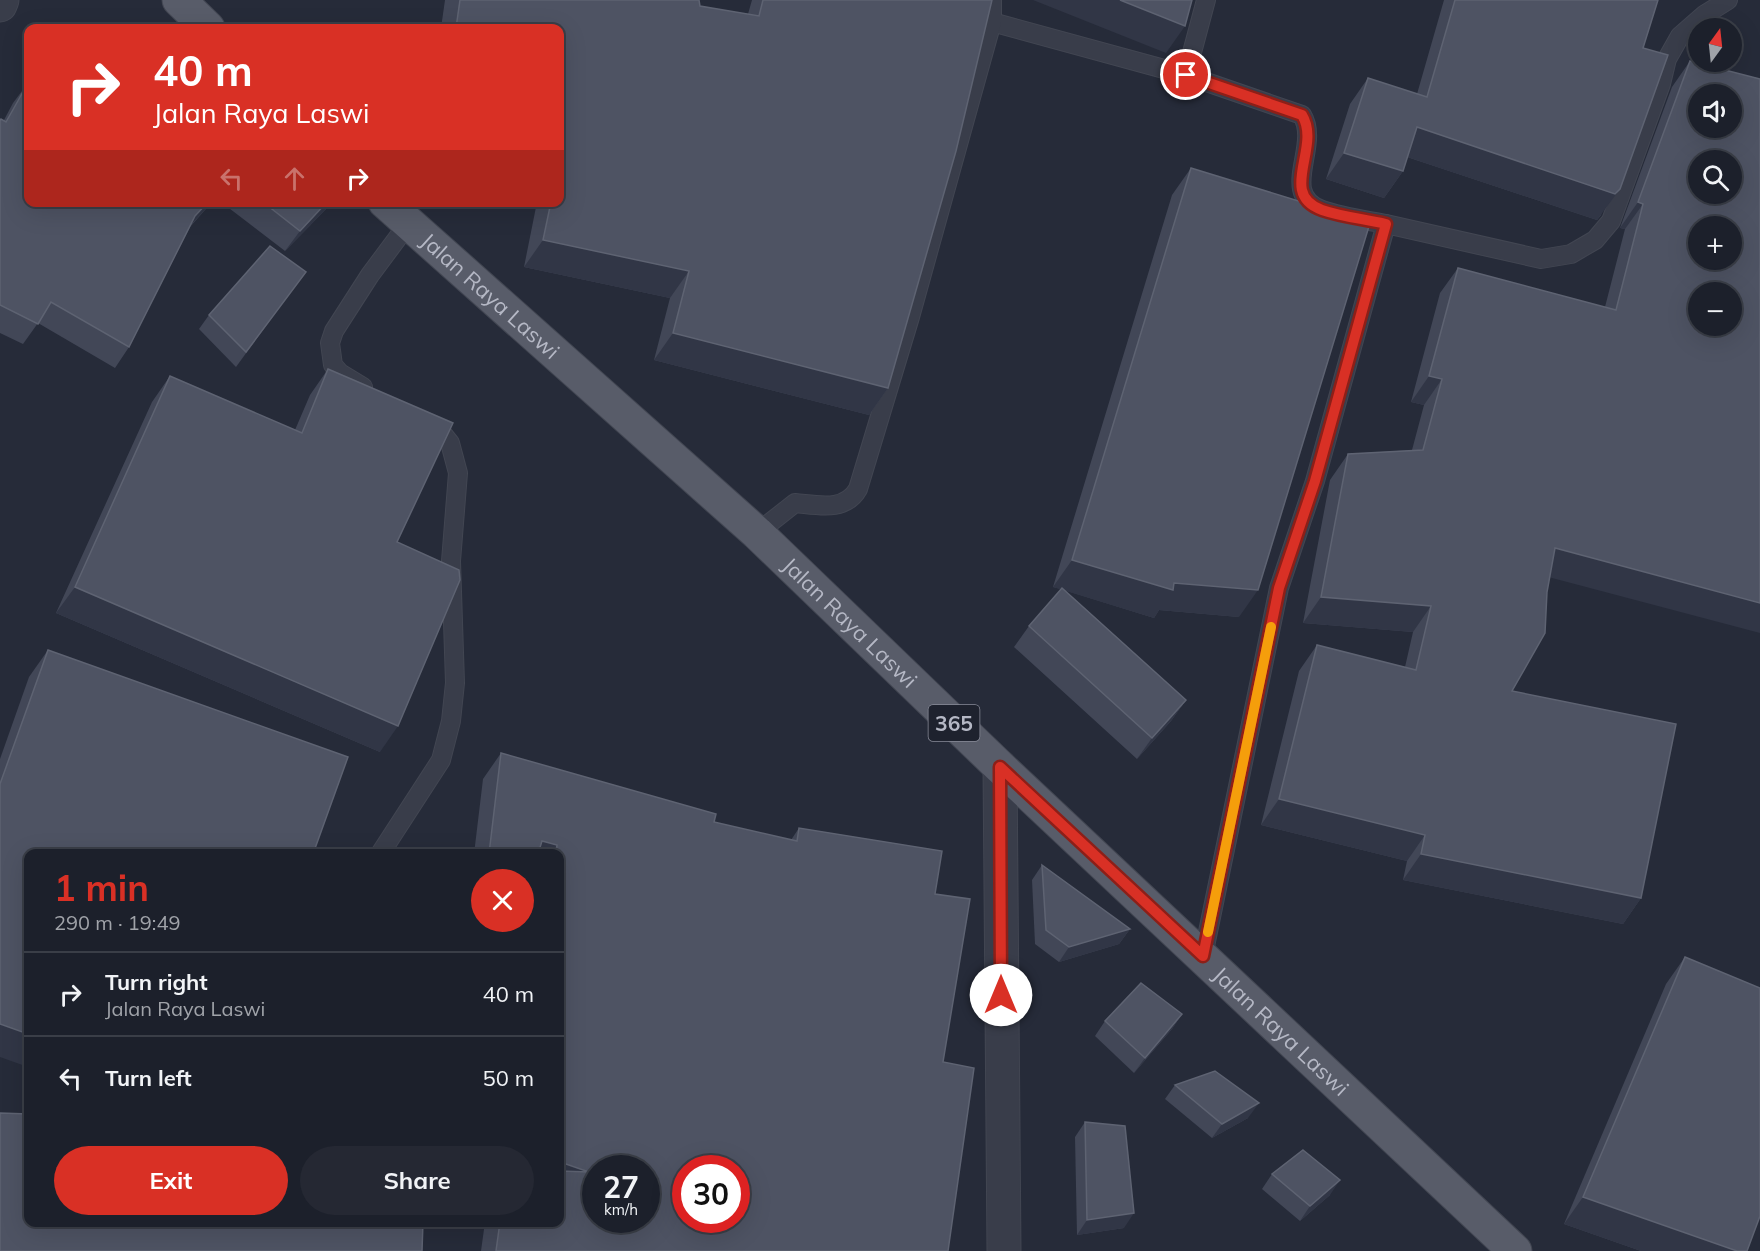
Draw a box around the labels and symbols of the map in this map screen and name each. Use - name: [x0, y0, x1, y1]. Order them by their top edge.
- north arrow: [1688, 18, 1742, 72]
- pin: [1160, 49, 1211, 100]
- street label: Jalan Raya Laswi: [415, 227, 566, 365]
- street label: Jalan Raya Laswi: [777, 551, 923, 694]
- road number: 365: [928, 705, 980, 741]
- street label: Jalan Raya Laswi: [1207, 960, 1355, 1102]
- position arrow: [969, 963, 1033, 1027]
- speed limit sign: 30: [672, 1155, 750, 1233]

